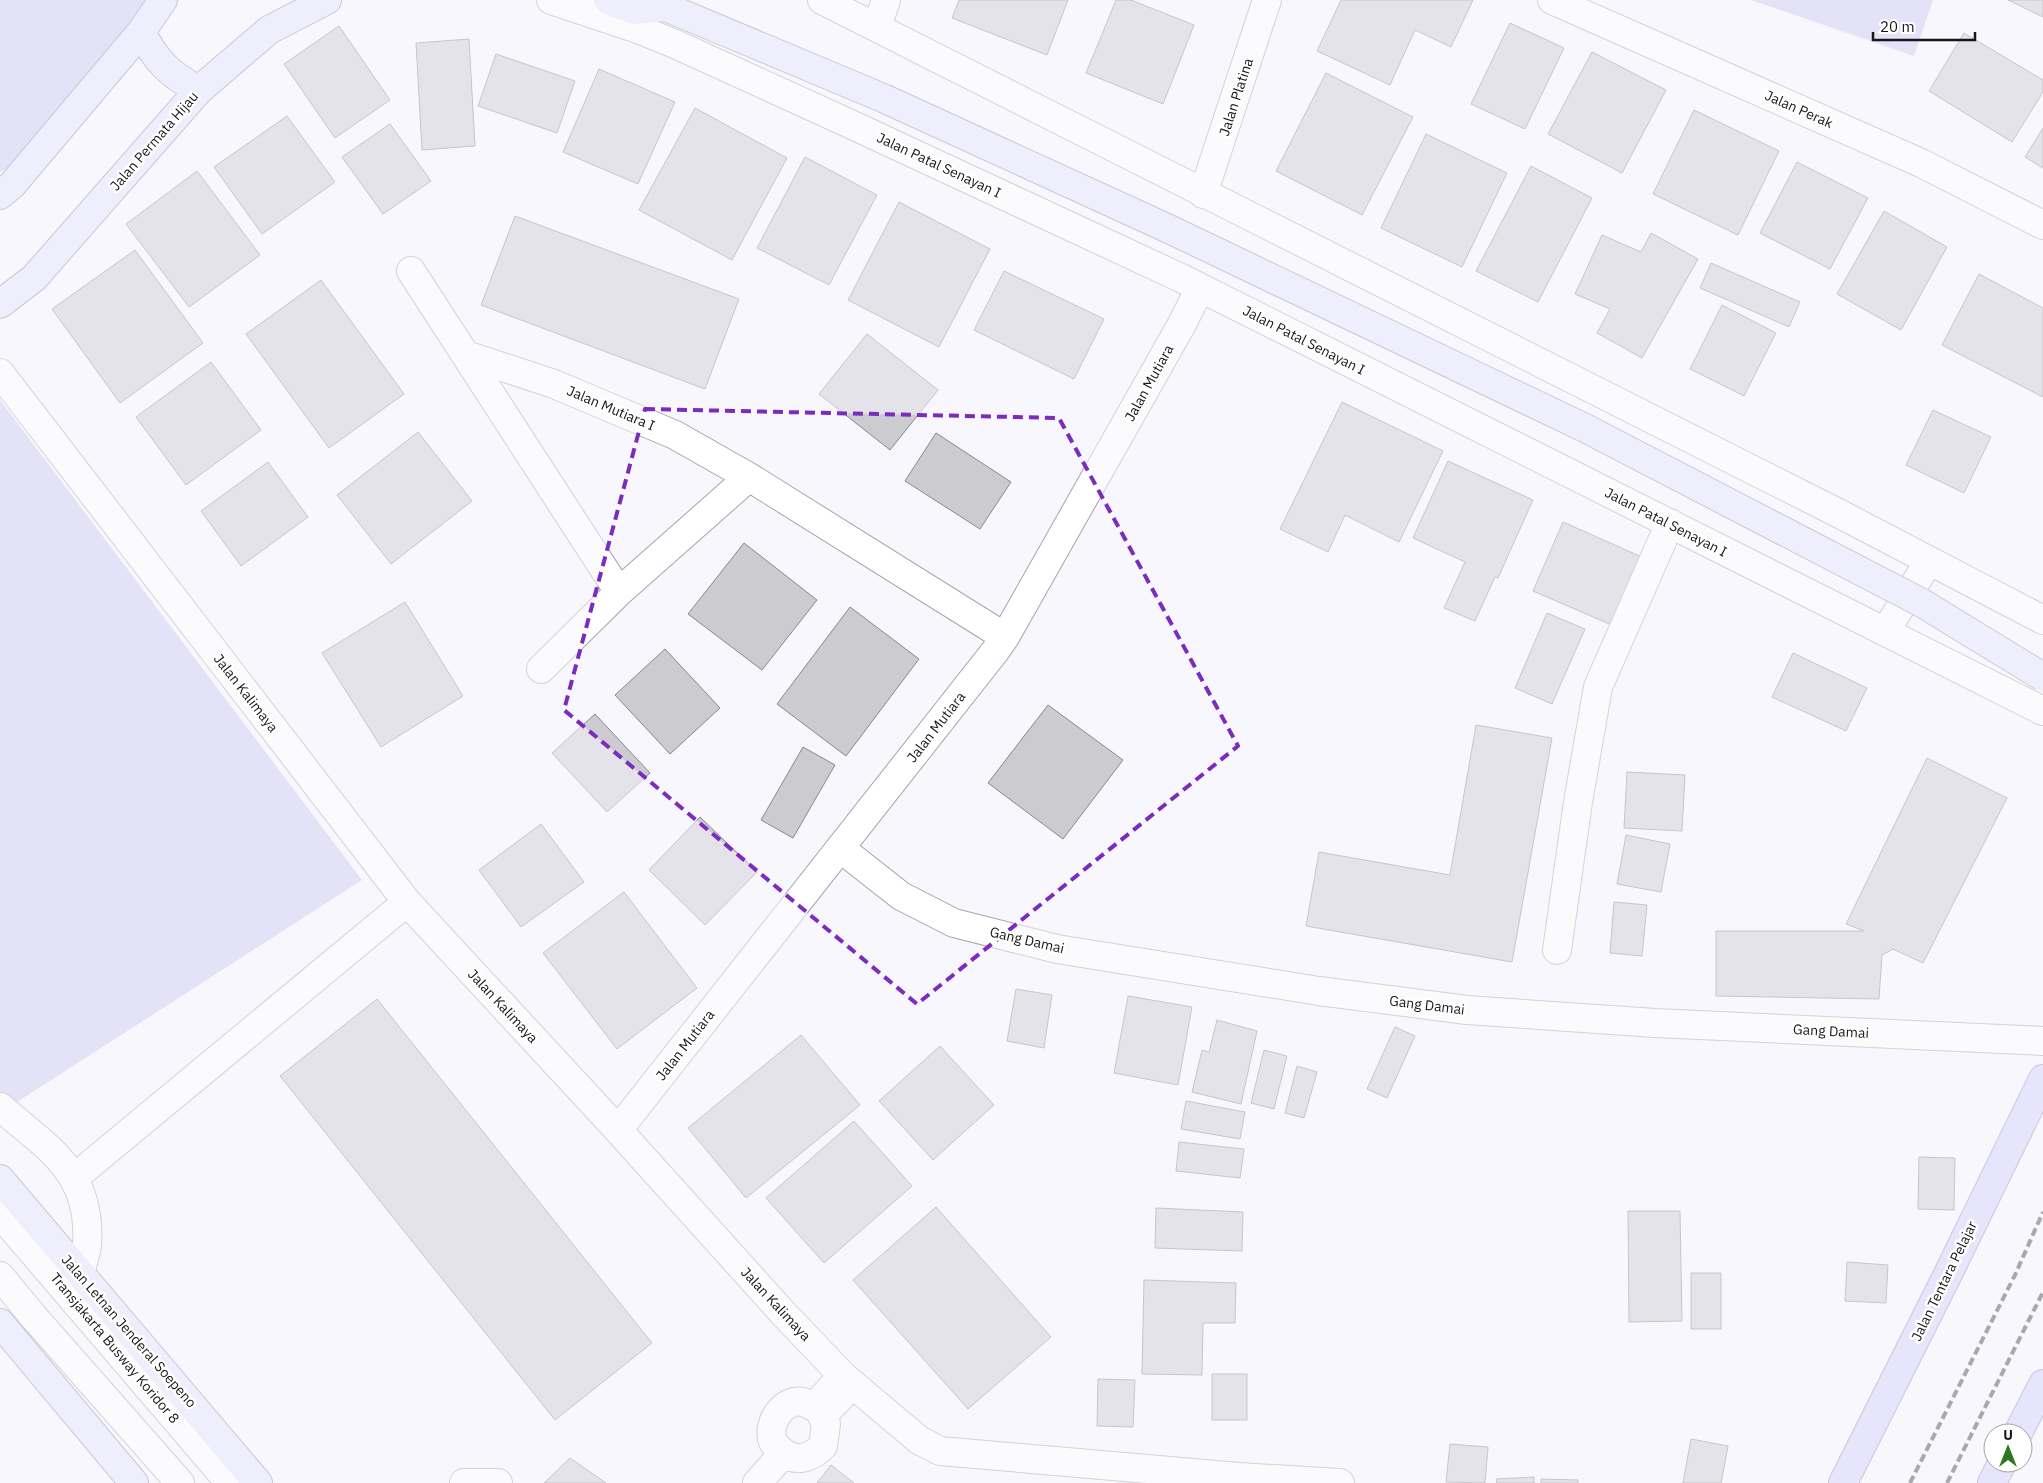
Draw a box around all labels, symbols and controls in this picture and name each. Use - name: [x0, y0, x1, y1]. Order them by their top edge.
- scale bar: [1873, 10, 1976, 42]
- text: 20 m: [1880, 17, 1915, 36]
- street label: Jalan Platina: [1215, 55, 1257, 138]
- street label: Jalan Perak: [1762, 86, 1837, 132]
- street label: Jalan Permata Hijau: [106, 88, 202, 194]
- street label: Jalan Patal Senayan I: [874, 128, 1004, 202]
- street label: Jalan Patal Senayan I: [1240, 301, 1368, 379]
- street label: Jalan Mutiara: [1121, 341, 1178, 425]
- street label: Jalan Mutiara I: [564, 381, 658, 435]
- street label: Jalan Patal Senayan I: [1602, 483, 1730, 561]
- street label: Jalan Kalimaya: [210, 650, 283, 736]
- street label: Jalan Mutiara: [903, 688, 970, 766]
- street label: Gang Damai: [988, 923, 1066, 957]
- street label: Jalan Kalimaya: [464, 965, 542, 1047]
- street label: Gang Damai: [1388, 991, 1466, 1019]
- street label: Jalan Mutiara: [652, 1006, 719, 1084]
- street label: Gang Damai: [1793, 1020, 1869, 1042]
- street label: Jalan Tentara Pelajar: [1907, 1218, 1981, 1344]
- street label: Jalan Letnan Jenderal Soepeno: [58, 1251, 200, 1411]
- street label: Jalan Kalimaya: [737, 1263, 815, 1345]
- street label: Transjakarta Busway Koridor 8: [47, 1269, 183, 1427]
- north arrow: [1983, 1423, 2033, 1473]
- text: U: [2003, 1426, 2013, 1444]

